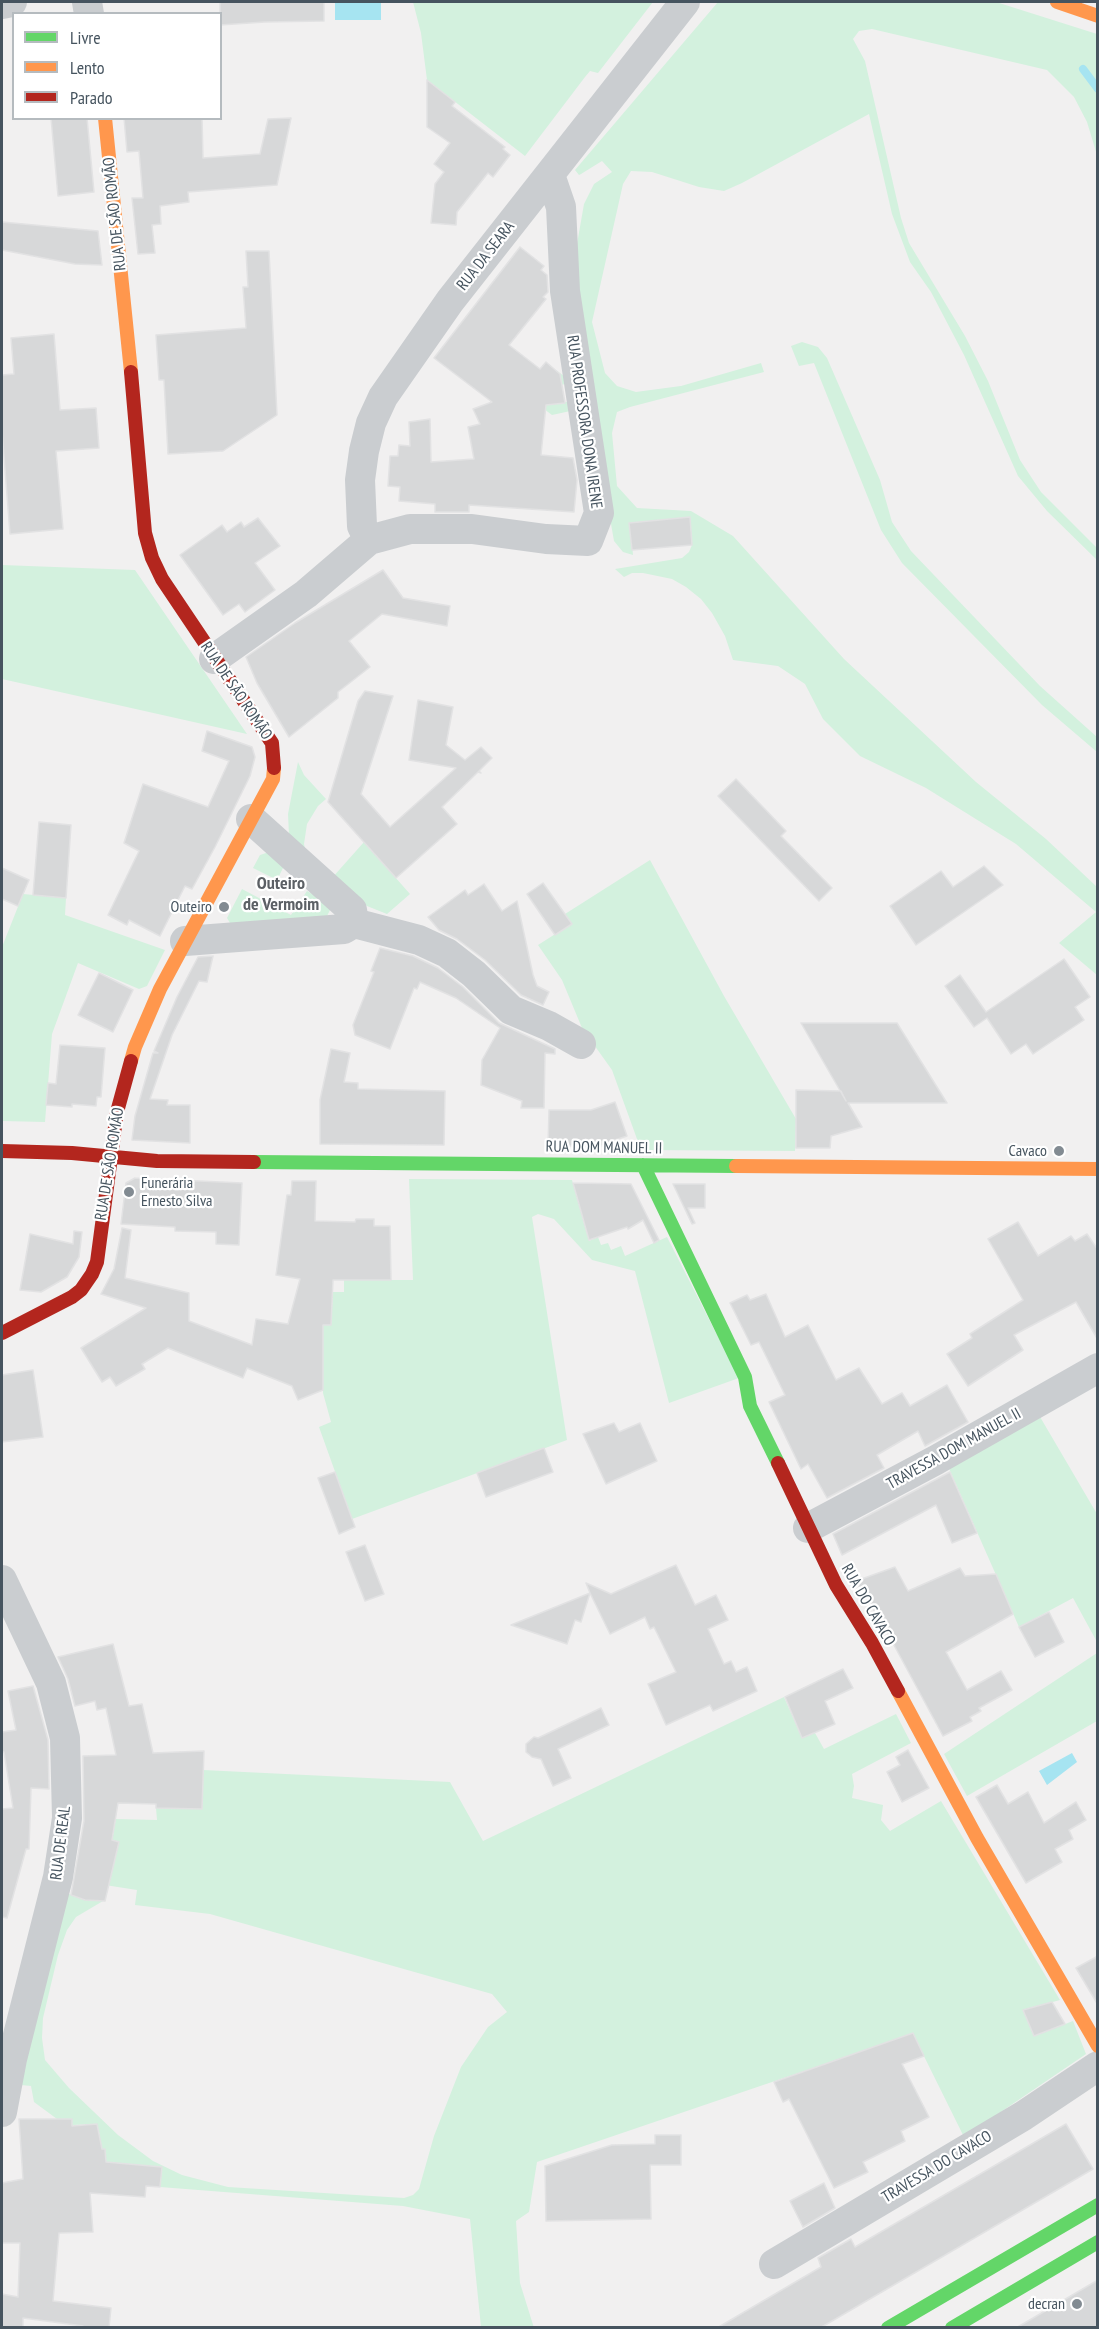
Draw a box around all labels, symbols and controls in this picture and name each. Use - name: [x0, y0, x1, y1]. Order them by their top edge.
- legend: [12, 12, 222, 120]
- text: Livre: [70, 26, 101, 49]
- text: Lento: [70, 56, 105, 79]
- text: Parado: [70, 86, 113, 109]
- street label: RUA DE SÃO ROMÃO: [99, 156, 131, 272]
- street label: RUA DA SEARA: [453, 218, 519, 294]
- street label: RUA PROFESSORA DONA IRENE: [562, 334, 606, 510]
- street label: RUA DE SÃO ROMÃO: [196, 638, 276, 744]
- district label: Outeiro de Vermoim: [243, 873, 319, 916]
- place label: Outeiro: [171, 897, 212, 917]
- marker: Outeiro: [217, 900, 231, 914]
- street label: RUA DE SÃO ROMÃO: [92, 1106, 128, 1222]
- street label: RUA DOM MANUEL II: [545, 1137, 663, 1159]
- place label: Cavaco: [1009, 1141, 1047, 1161]
- marker: Cavaco: [1052, 1144, 1066, 1158]
- place label: Funerária Ernesto Silva: [141, 1173, 213, 1211]
- marker: Funerária Ernesto Silva: [122, 1185, 136, 1199]
- street label: TRAVESSA DOM MANUEL II: [884, 1404, 1024, 1494]
- street label: RUA DO CAVACO: [837, 1561, 899, 1649]
- street label: RUA DE REAL: [47, 1805, 75, 1881]
- street label: TRAVESSA DO CAVACO: [879, 2127, 995, 2207]
- place label: decran: [1028, 2294, 1065, 2314]
- marker: decran: [1070, 2297, 1084, 2311]

